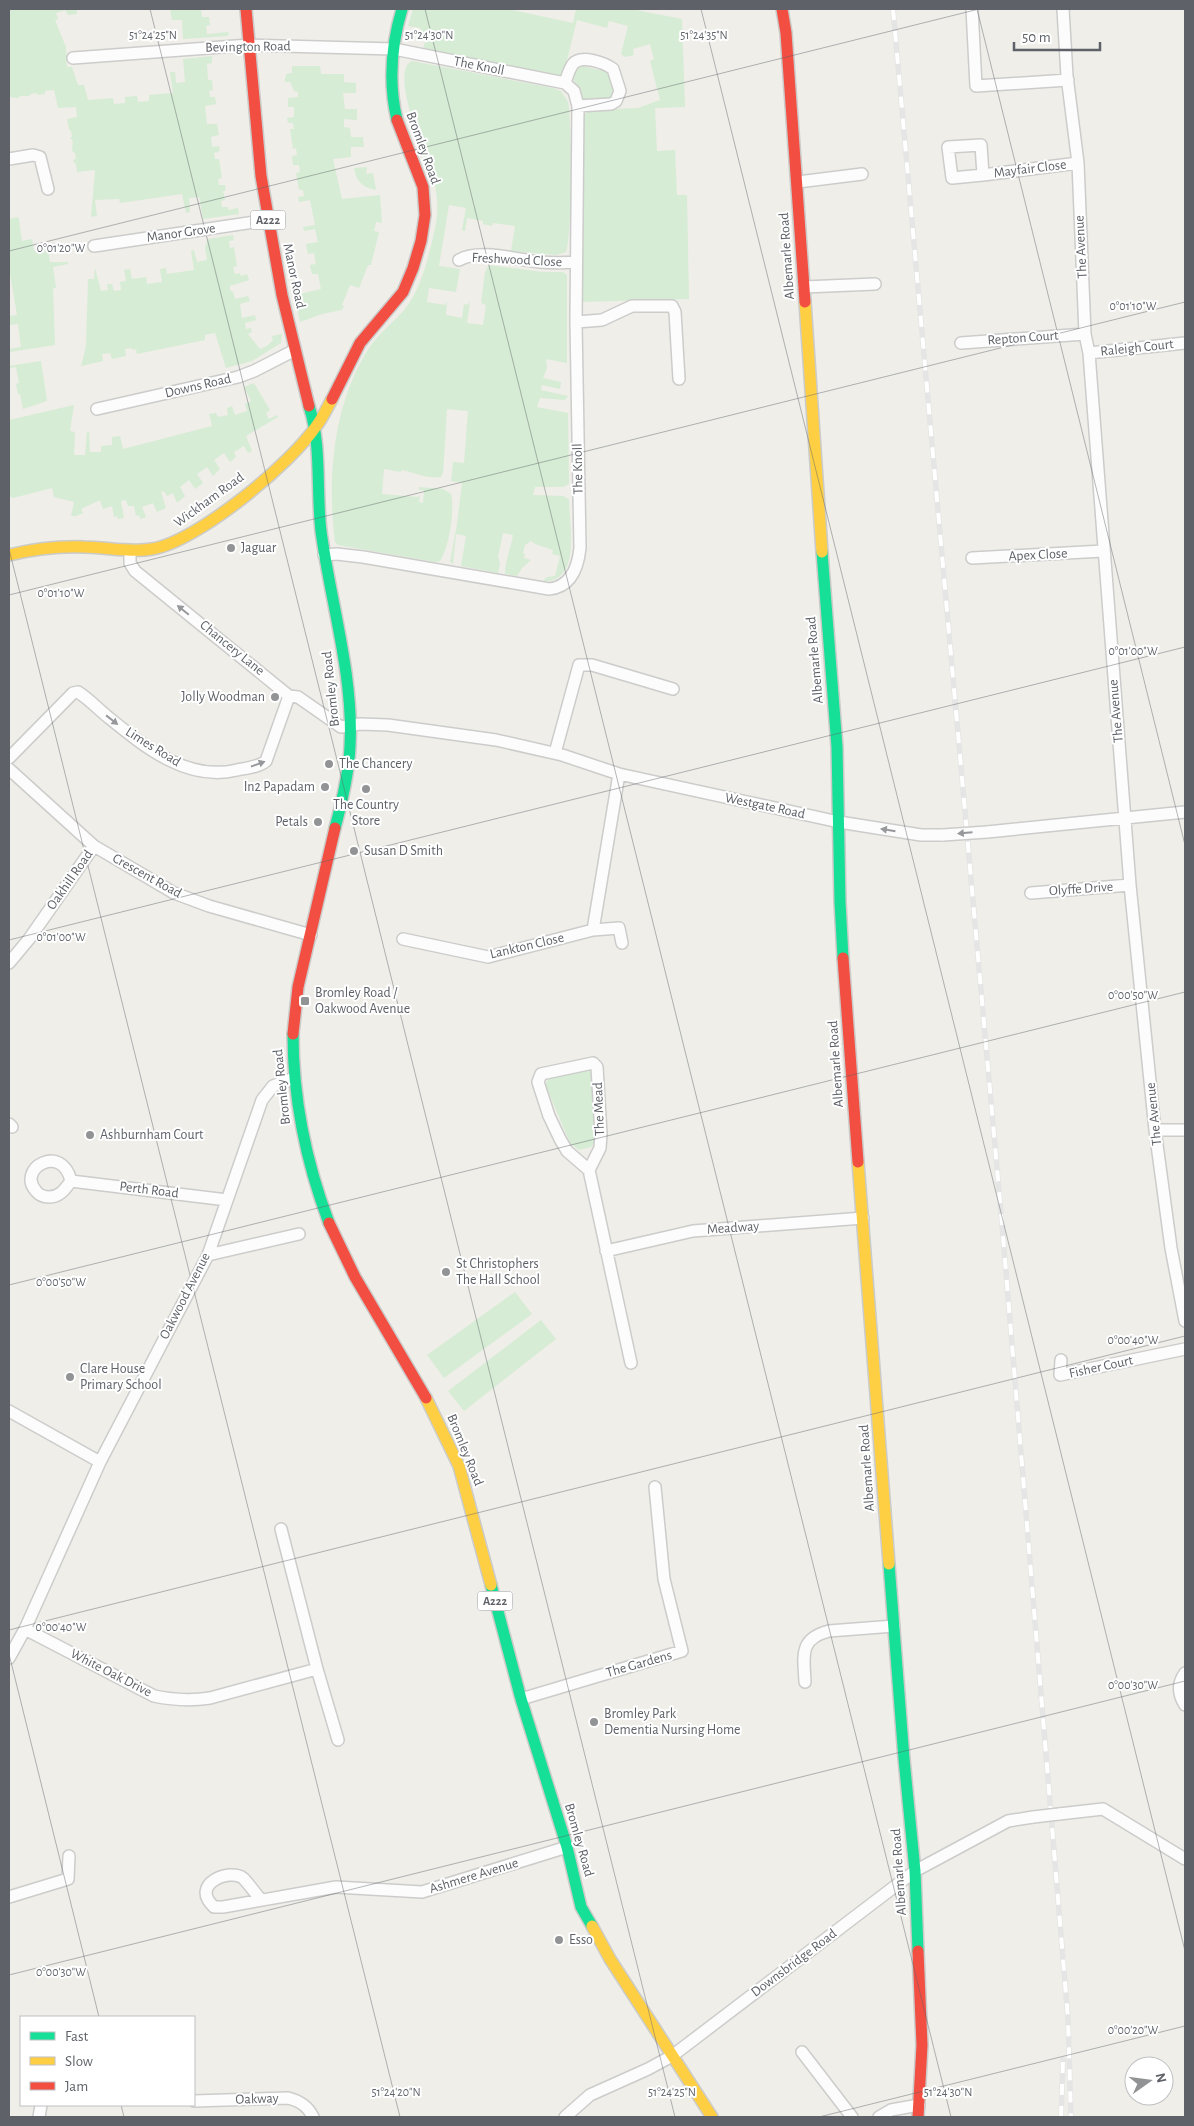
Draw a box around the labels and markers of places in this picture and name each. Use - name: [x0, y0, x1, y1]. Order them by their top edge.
- place label: Jaguar: [241, 541, 277, 555]
- marker: Jaguar: [225, 542, 237, 554]
- place label: Jolly Woodman: [181, 690, 265, 704]
- marker: Jolly Woodman: [269, 691, 281, 703]
- place label: The Chancery: [339, 757, 412, 771]
- marker: The Chancery: [323, 758, 335, 770]
- place label: In2 Papadam: [244, 780, 315, 794]
- marker: In2 Papadam: [319, 781, 331, 793]
- marker: The Country Store: [360, 783, 372, 795]
- place label: The Country Store: [333, 798, 399, 828]
- place label: Petals: [275, 815, 308, 829]
- marker: Petals: [312, 816, 324, 828]
- place label: Susan D Smith: [364, 844, 443, 858]
- marker: Susan D Smith: [348, 845, 360, 857]
- place label: Bromley Road / Oakwood Avenue: [315, 986, 410, 1016]
- marker: Bromley Road / Oakwood Avenue: [299, 995, 311, 1007]
- place label: Ashburnham Court: [100, 1128, 204, 1142]
- marker: Ashburnham Court: [84, 1129, 96, 1141]
- place label: St Christophers The Hall School: [456, 1257, 540, 1287]
- marker: St Christophers The Hall School: [440, 1266, 452, 1278]
- place label: Clare House Primary School: [80, 1362, 162, 1392]
- marker: Clare House Primary School: [64, 1371, 76, 1383]
- place label: Bromley Park Dementia Nursing Home: [604, 1707, 741, 1737]
- marker: Bromley Park Dementia Nursing Home: [588, 1716, 600, 1728]
- place label: Esso: [569, 1933, 593, 1947]
- marker: Esso: [553, 1934, 565, 1946]

